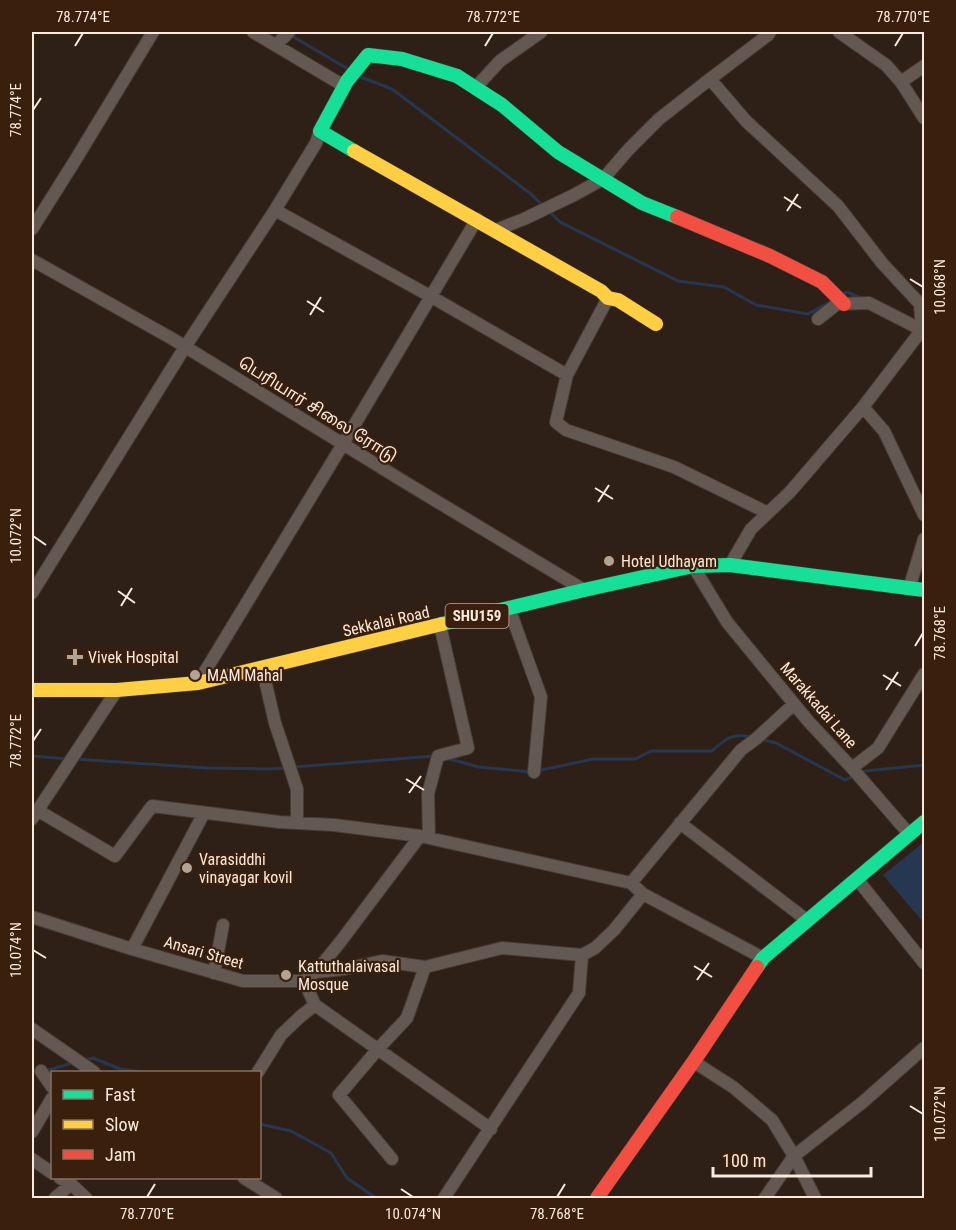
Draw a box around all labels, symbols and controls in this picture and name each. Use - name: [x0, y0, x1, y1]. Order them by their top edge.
- text: 78.774°E: [56, 8, 110, 26]
- text: 78.772°E: [466, 8, 520, 26]
- text: 78.770°E: [876, 8, 930, 26]
- text: 78.774°E: [7, 83, 25, 137]
- text: 10.068°N: [931, 259, 949, 315]
- street label: பெரியார் சிலை ரோடு: [234, 353, 400, 468]
- text: 10.072°N: [7, 508, 25, 564]
- place label: Hotel Udhayam: [621, 552, 717, 571]
- marker: Hotel Udhayam: [602, 554, 616, 568]
- street label: Sekkalai Road: [341, 602, 431, 641]
- road number: SHU159: [446, 604, 508, 628]
- text: 78.768°E: [931, 606, 949, 660]
- marker: Vivek Hospital: [66, 648, 84, 666]
- place label: Vivek Hospital: [88, 648, 179, 667]
- street label: Marakkadai Lane: [776, 659, 861, 752]
- place label: MAM Mahal: [207, 666, 283, 685]
- marker: MAM Mahal: [188, 668, 202, 682]
- text: 78.772°E: [7, 714, 25, 768]
- place label: Varasiddhi vinayagar kovil: [199, 850, 292, 887]
- marker: Varasiddhi vinayagar kovil: [180, 861, 194, 875]
- text: 10.074°N: [7, 922, 25, 978]
- street label: Ansari Street: [162, 932, 246, 973]
- place label: Kattuthalaivasal Mosque: [298, 957, 400, 994]
- marker: Kattuthalaivasal Mosque: [279, 968, 293, 982]
- legend: [51, 1071, 261, 1179]
- text: Fast: [105, 1084, 136, 1105]
- text: 10.072°N: [931, 1086, 949, 1142]
- text: Slow: [105, 1114, 140, 1135]
- scale bar: [713, 1140, 870, 1178]
- text: Jam: [105, 1144, 136, 1165]
- text: 100 m: [722, 1150, 766, 1171]
- text: 78.770°E: [120, 1205, 174, 1223]
- text: 10.074°N: [385, 1205, 441, 1223]
- text: 78.768°E: [530, 1205, 584, 1223]

